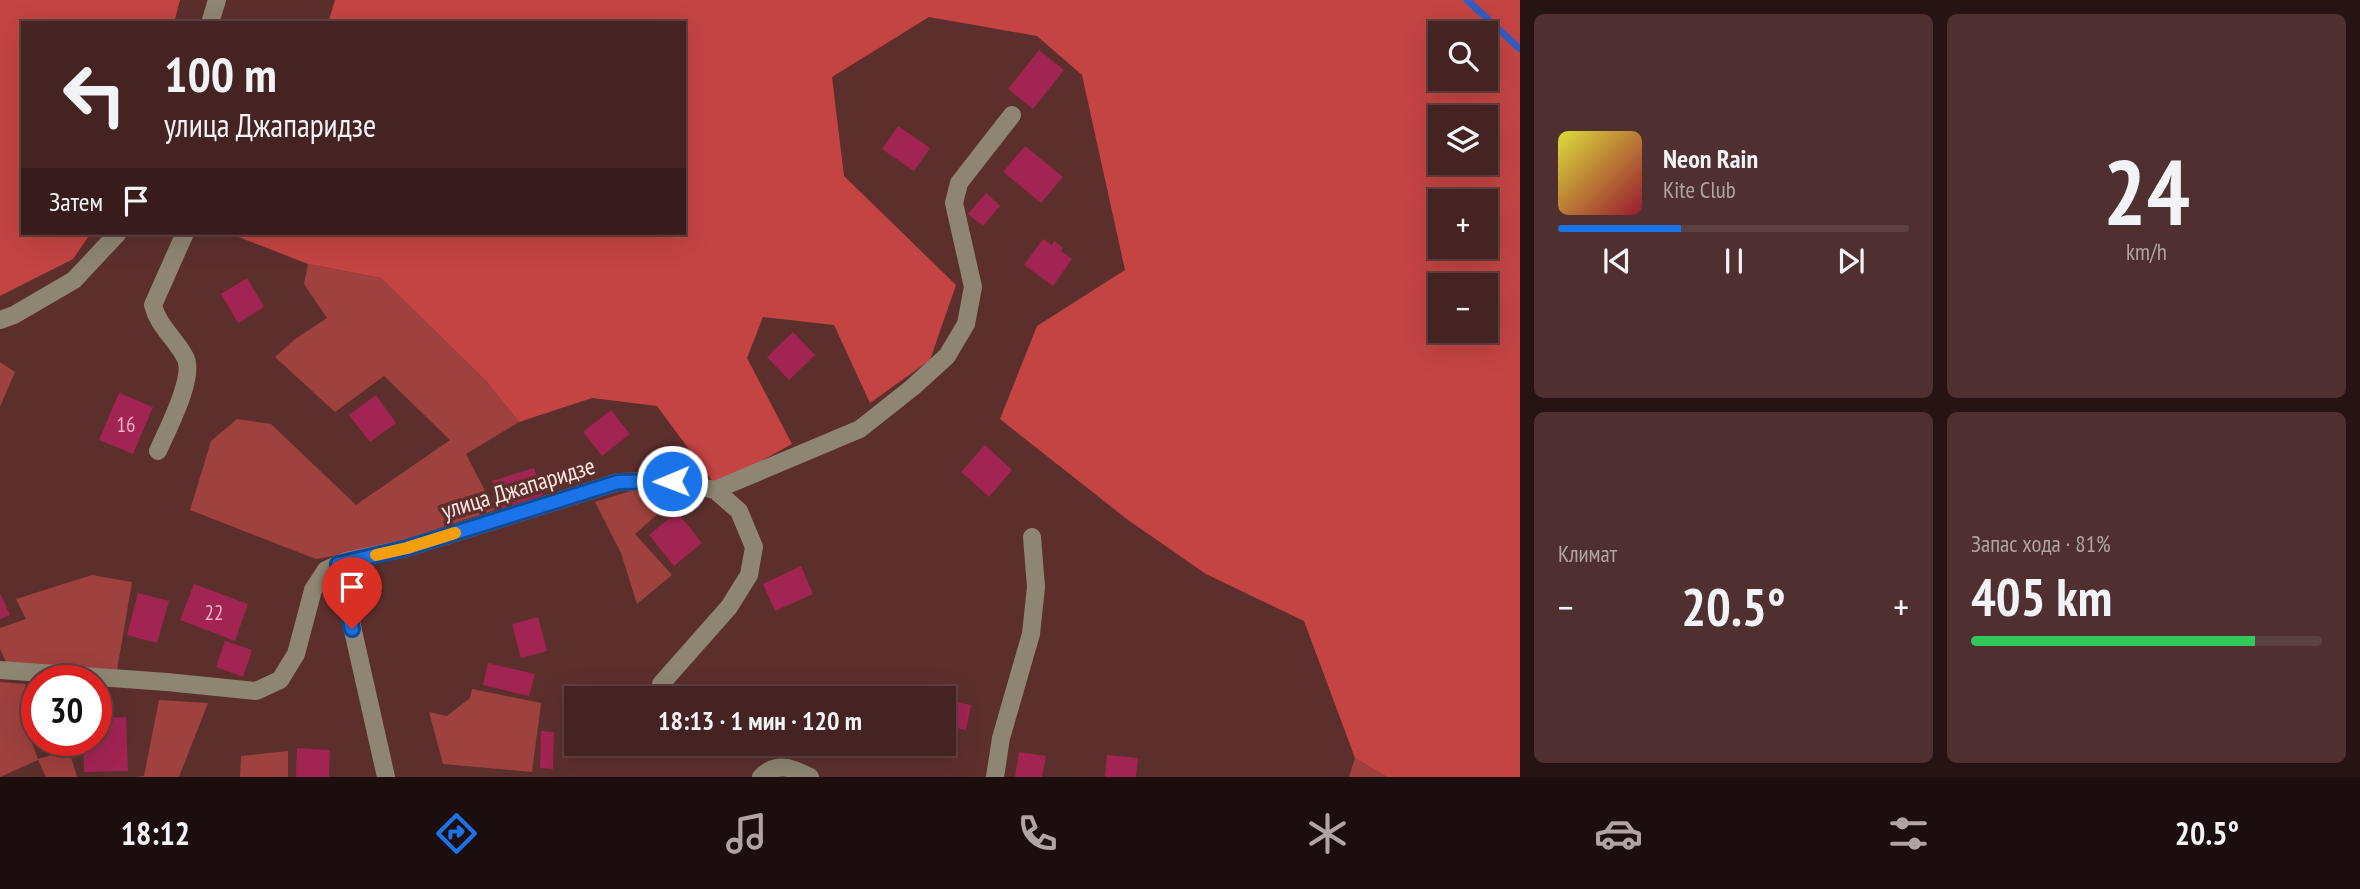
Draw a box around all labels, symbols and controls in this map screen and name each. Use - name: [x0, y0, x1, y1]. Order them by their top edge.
- map controls: [1428, 21, 1498, 343]
- button: search: [1428, 21, 1498, 91]
- text: 100 m: [164, 42, 277, 106]
- icon: left: [49, 49, 140, 140]
- text: улица Джапаридзе: [164, 104, 376, 146]
- button: layers: [1428, 105, 1498, 175]
- text: 24: [2103, 132, 2190, 250]
- text: Neon Rain: [1663, 142, 1758, 175]
- text: Kite Club: [1663, 175, 1736, 204]
- icon: arrive: [117, 182, 155, 220]
- text: Затем: [49, 185, 103, 218]
- button: +: [1428, 189, 1498, 259]
- text: km/h: [2126, 237, 2167, 266]
- icon: previous: [1598, 242, 1636, 280]
- icon: pause: [1715, 242, 1753, 280]
- icon: next: [1832, 242, 1870, 280]
- button: −: [1428, 273, 1498, 343]
- house number: 16: [117, 411, 135, 438]
- position arrow: [635, 444, 709, 518]
- street label: улица Джапаридзе: [437, 450, 599, 526]
- text: Запас хода · 81%: [1971, 529, 2111, 558]
- text: Климат: [1558, 539, 1617, 568]
- pin: [322, 557, 382, 629]
- text: 405 km: [1971, 563, 2112, 630]
- icon: arrive: [333, 568, 371, 606]
- text: 20.5°: [1681, 573, 1786, 640]
- text: −: [1558, 582, 1574, 631]
- text: +: [1893, 582, 1909, 631]
- house number: 22: [205, 599, 223, 626]
- speed limit sign: 30: [21, 665, 112, 756]
- text: 18:13 · 1 мин · 120 m: [658, 704, 862, 737]
- icon: directions: [432, 809, 481, 858]
- icon: music: [722, 809, 771, 858]
- icon: phone: [1013, 809, 1062, 858]
- icon: climate: [1303, 809, 1352, 858]
- icon: car: [1594, 809, 1643, 858]
- icon: filters: [1884, 809, 1933, 858]
- text: 18:12: [121, 812, 190, 854]
- text: 20.5°: [2175, 812, 2239, 854]

